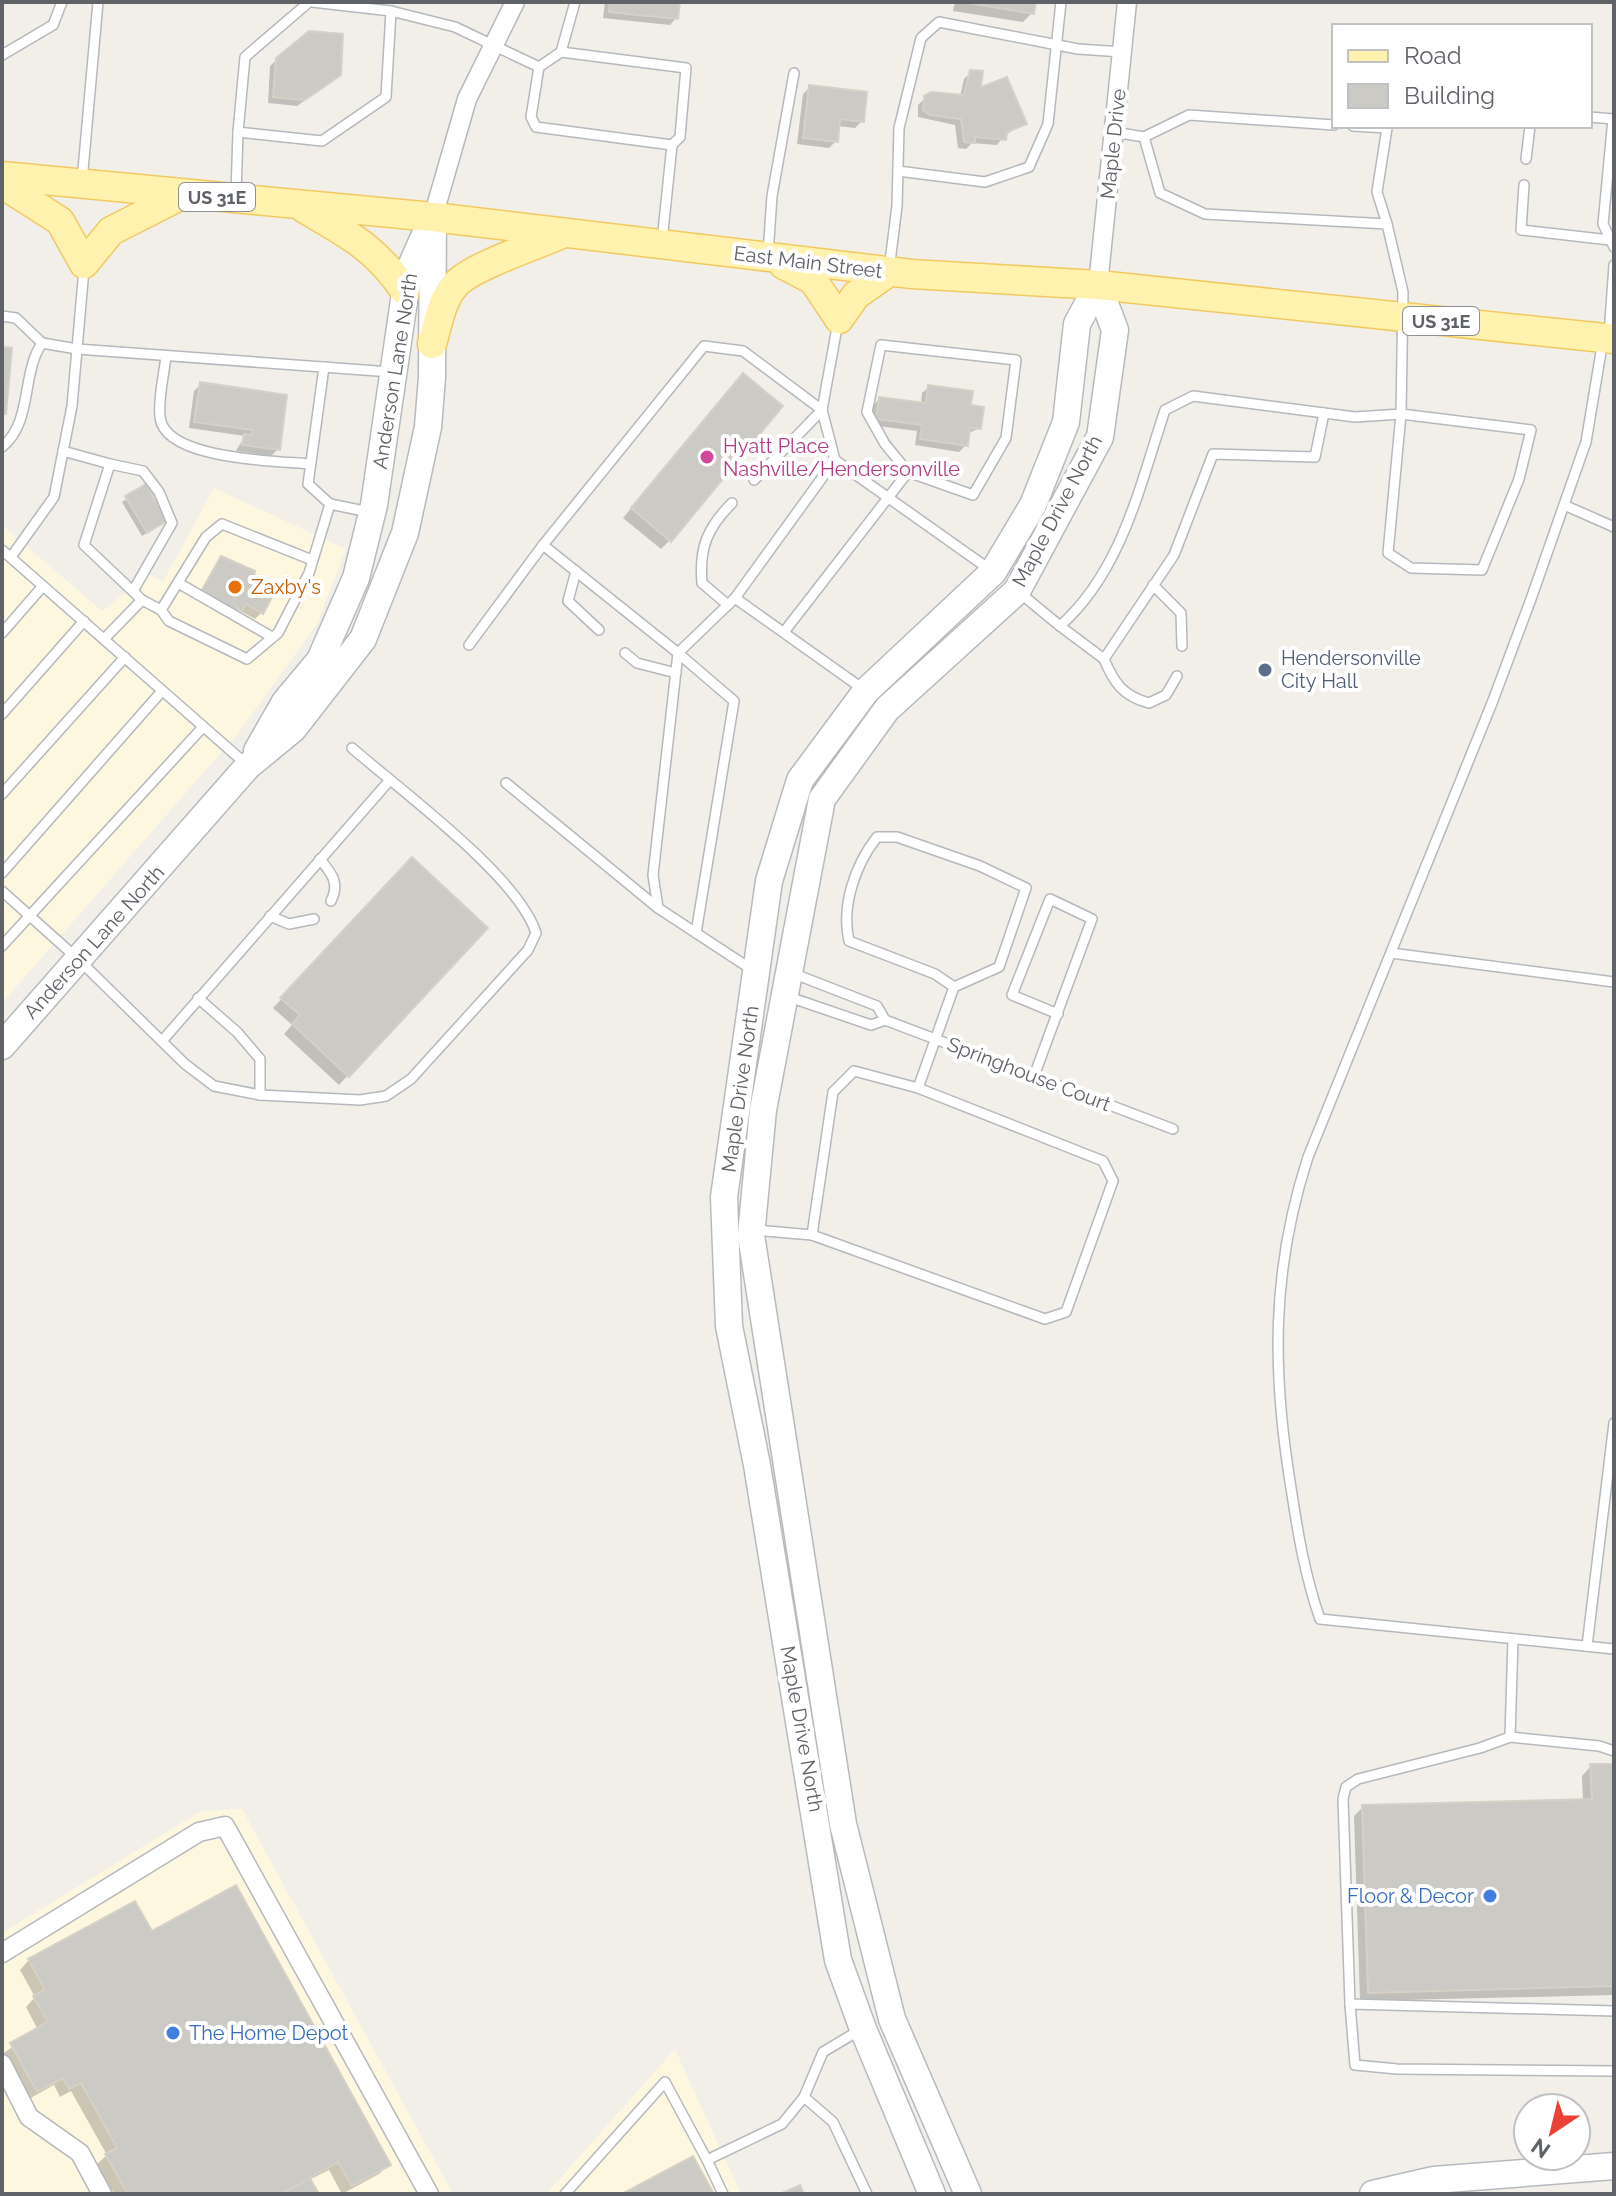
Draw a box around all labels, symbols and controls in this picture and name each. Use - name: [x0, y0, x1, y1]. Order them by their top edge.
- legend: [1332, 24, 1592, 128]
- text: Road: [1404, 41, 1462, 70]
- text: Building: [1404, 81, 1495, 110]
- street label: Maple Drive: [1095, 87, 1131, 200]
- road number: US 31E: [179, 183, 255, 211]
- street label: East Main Street: [732, 241, 884, 283]
- street label: Anderson Lane North: [368, 271, 422, 471]
- road number: US 31E: [1403, 307, 1479, 335]
- street label: Maple Drive North: [1007, 431, 1107, 591]
- place label: Hyatt Place Nashville/Hendersonville: [723, 434, 960, 481]
- marker: Hyatt Place Nashville/Hendersonville: [698, 448, 716, 466]
- place label: Zaxby's: [251, 575, 321, 599]
- marker: Zaxby's: [226, 578, 244, 596]
- place label: Hendersonville City Hall: [1281, 646, 1421, 693]
- marker: Hendersonville City Hall: [1256, 661, 1274, 679]
- street label: Anderson Lane North: [19, 860, 169, 1024]
- street label: Maple Drive North: [716, 1004, 764, 1174]
- street label: Springhouse Court: [944, 1032, 1114, 1116]
- street label: Maple Drive North: [776, 1644, 828, 1814]
- place label: Floor & Decor: [1347, 1884, 1474, 1908]
- marker: Floor & Decor: [1481, 1887, 1499, 1905]
- place label: The Home Depot: [189, 2021, 349, 2045]
- marker: The Home Depot: [164, 2024, 182, 2042]
- north arrow: [1512, 2092, 1592, 2172]
- text: N: [1526, 2133, 1555, 2164]

